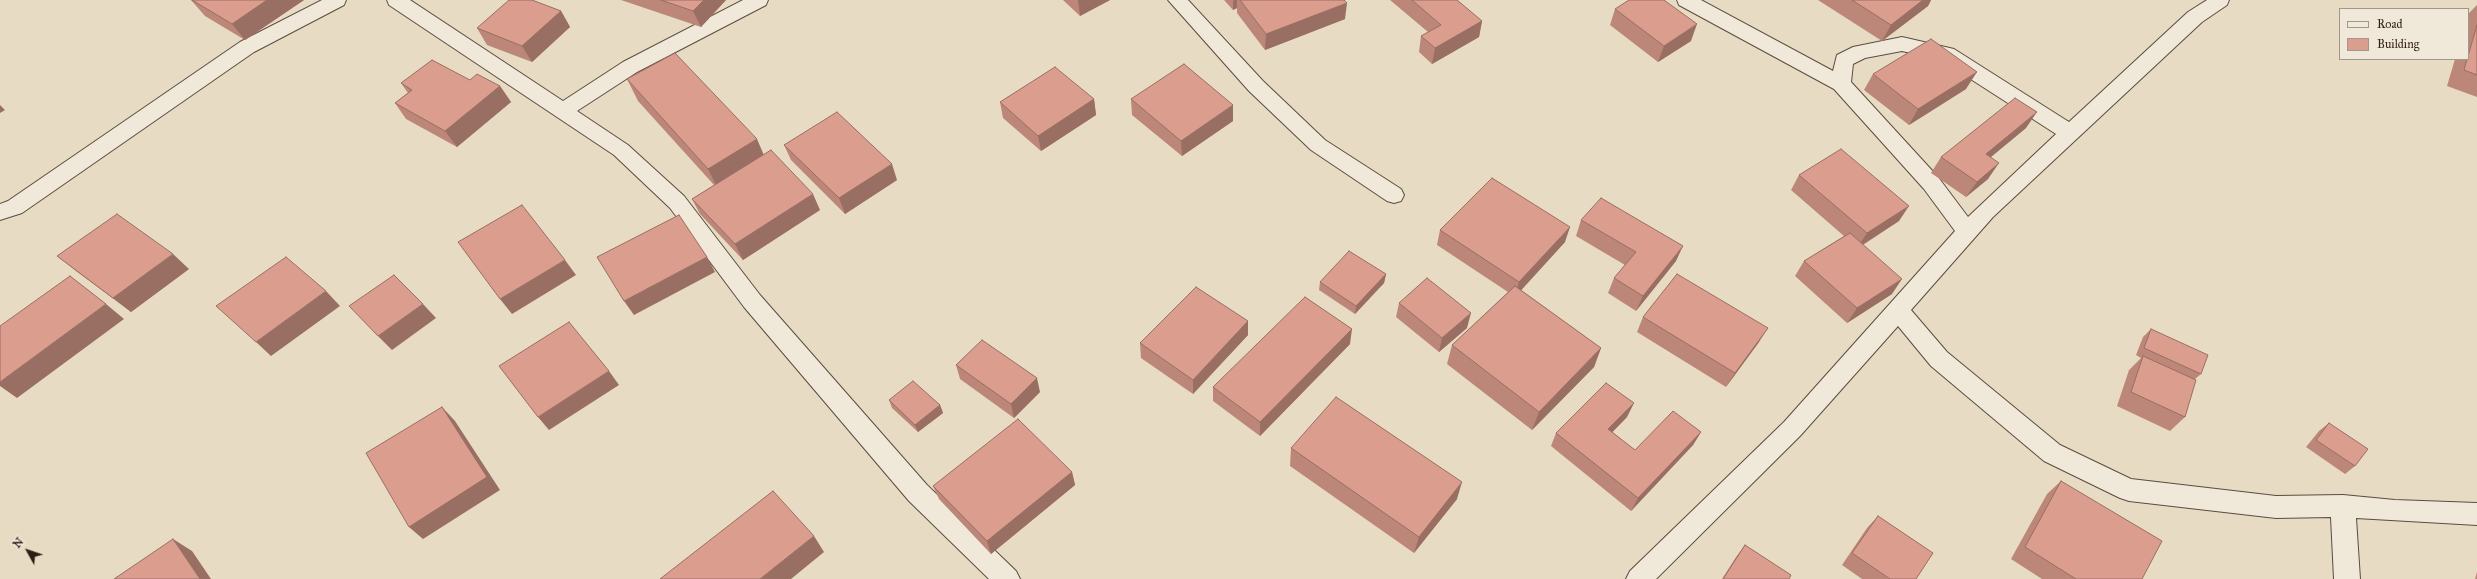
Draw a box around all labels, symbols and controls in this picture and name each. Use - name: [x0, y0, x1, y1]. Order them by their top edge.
- legend: [2339, 8, 2469, 60]
- text: Road: [2377, 17, 2403, 31]
- text: Building: [2377, 37, 2419, 51]
- north arrow: [8, 531, 48, 571]
- text: N: [10, 535, 26, 551]

